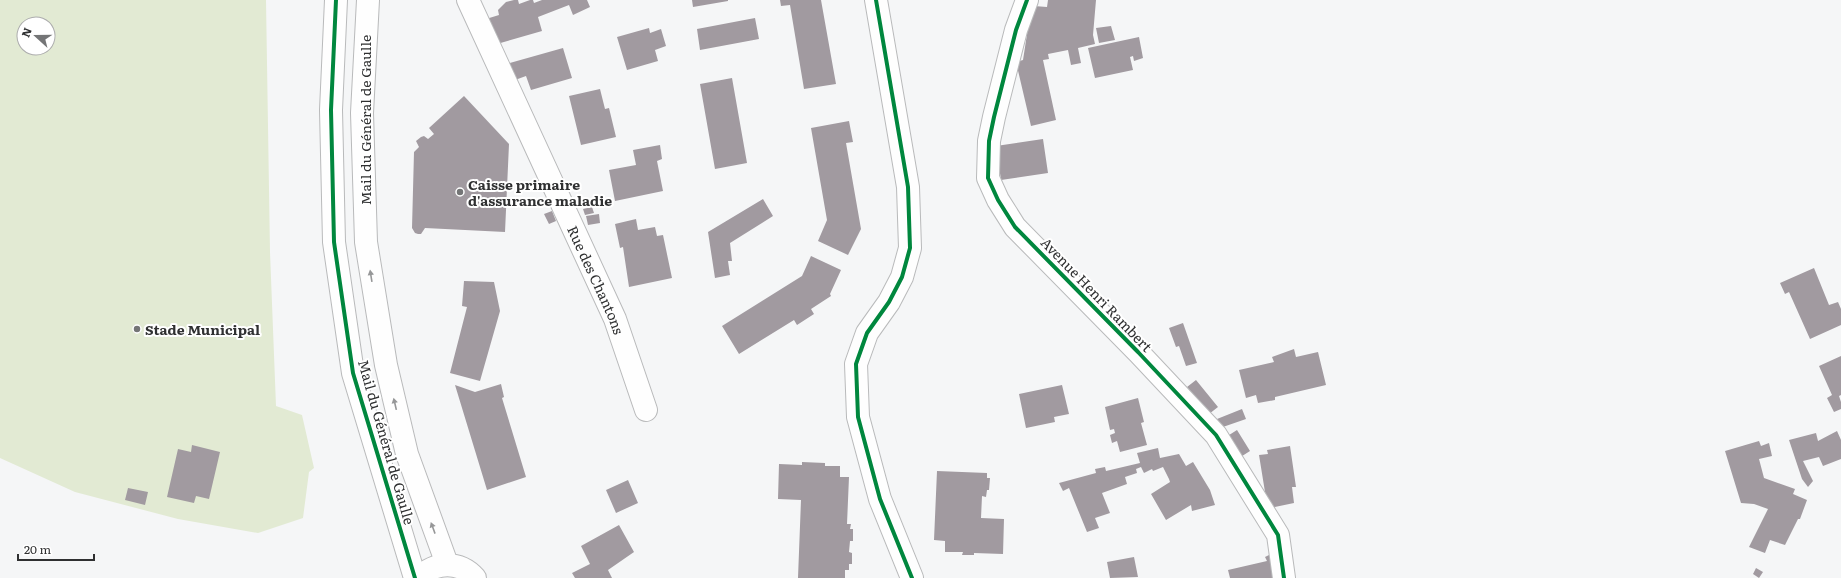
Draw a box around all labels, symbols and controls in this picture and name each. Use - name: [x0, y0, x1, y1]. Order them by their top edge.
- north arrow: [16, 16, 56, 56]
- text: N: [17, 25, 35, 39]
- street label: Mail du Général de Gaulle: [355, 35, 375, 205]
- place label: Caisse primaire d'assurance maladie: [468, 174, 612, 210]
- marker: Caisse primaire d'assurance maladie: [455, 187, 465, 197]
- street label: Rue des Chantons: [563, 222, 629, 337]
- street label: Avenue Henri Rambert: [1037, 232, 1157, 356]
- one-way arrow: [368, 270, 374, 282]
- place label: Stade Municipal: [145, 319, 260, 339]
- marker: Stade Municipal: [132, 324, 142, 334]
- street label: Mail du Général de Gaulle: [354, 357, 420, 527]
- one-way arrow: [391, 398, 397, 410]
- one-way arrow: [430, 522, 436, 534]
- scale bar: [18, 536, 94, 562]
- text: 20 m: [24, 540, 51, 558]

